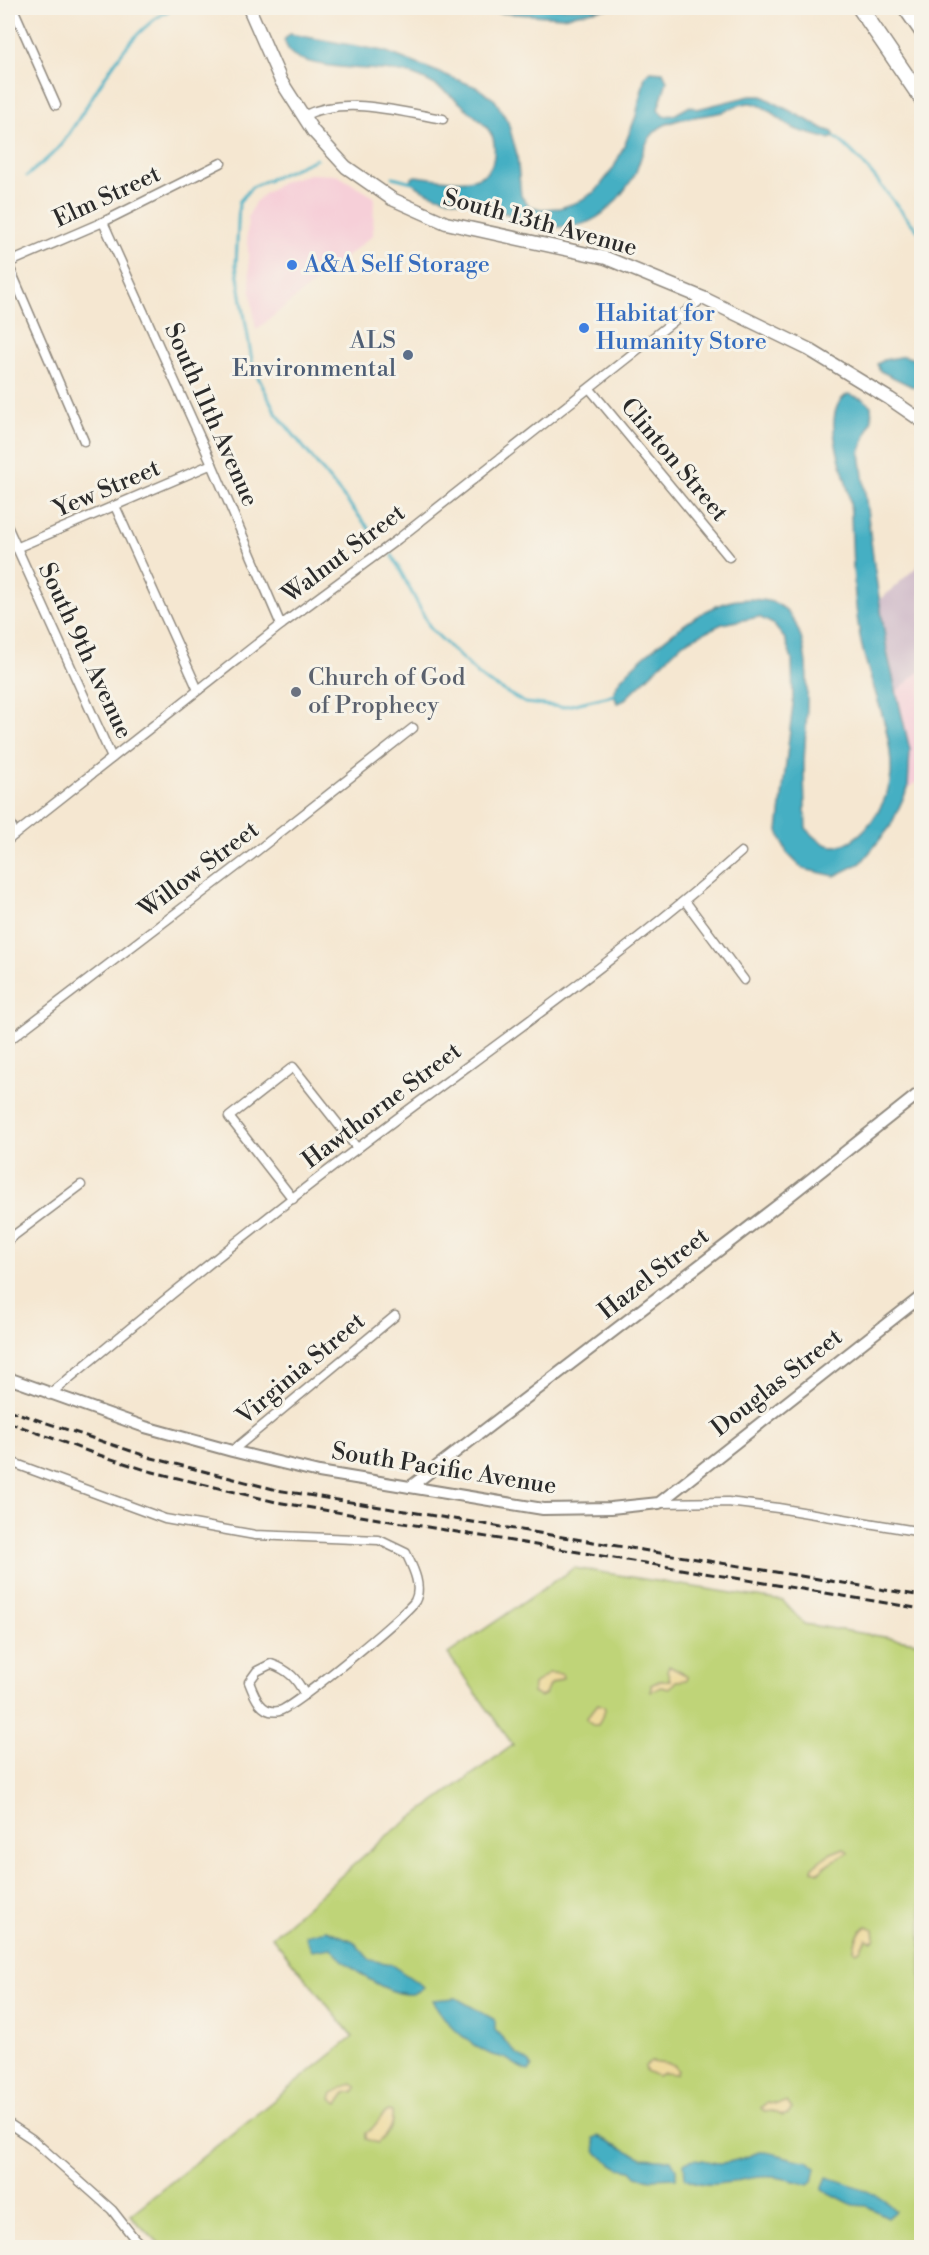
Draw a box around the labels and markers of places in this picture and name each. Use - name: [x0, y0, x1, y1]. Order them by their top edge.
- place label: A&A Self Storage: [303, 250, 490, 280]
- marker: A&A Self Storage: [285, 258, 299, 272]
- place label: Habitat for Humanity Store: [596, 299, 767, 357]
- marker: Habitat for Humanity Store: [577, 321, 591, 335]
- place label: ALS Environmental: [232, 326, 396, 384]
- marker: ALS Environmental: [401, 348, 415, 362]
- place label: Church of God of Prophecy: [308, 663, 466, 721]
- marker: Church of God of Prophecy: [289, 685, 303, 699]

